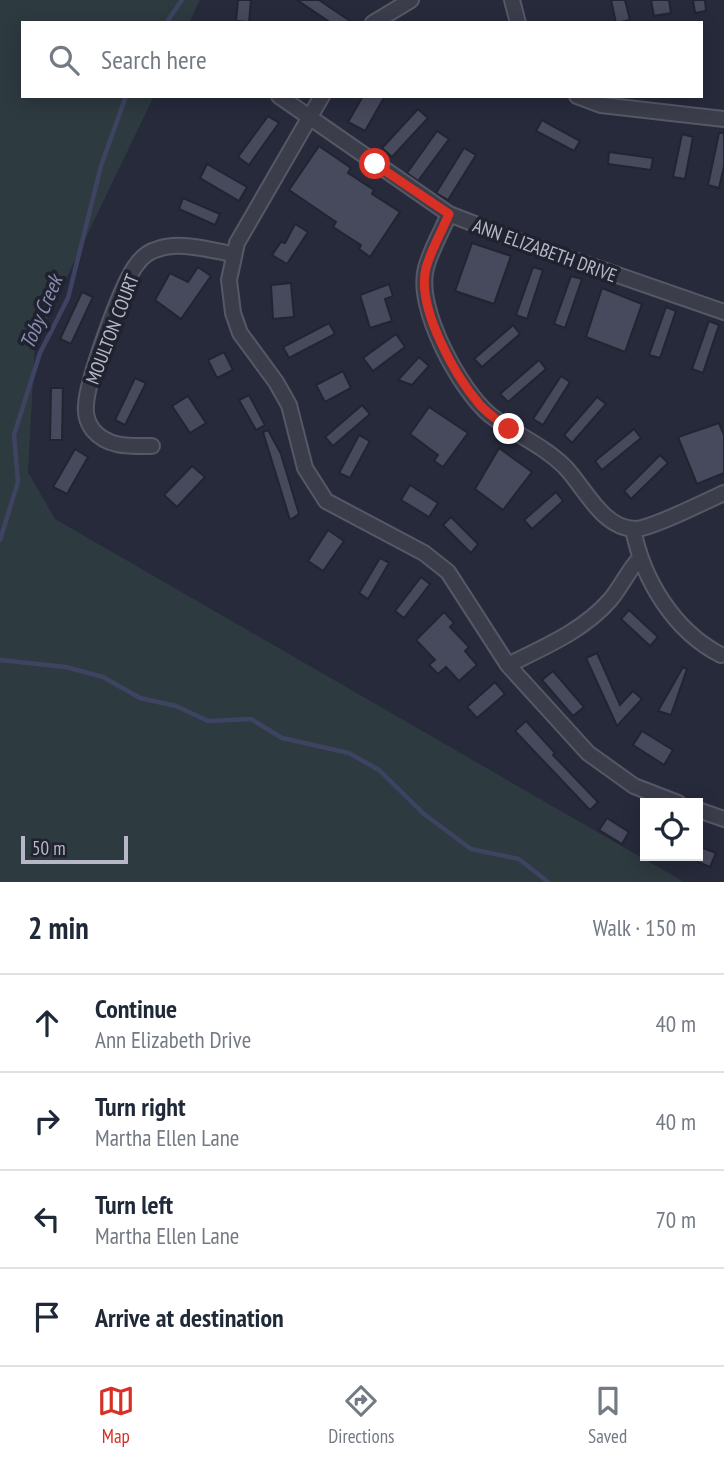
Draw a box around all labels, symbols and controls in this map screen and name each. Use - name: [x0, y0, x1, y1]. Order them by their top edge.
- search box: [21, 21, 703, 98]
- icon: search: [45, 41, 83, 79]
- text: Search here: [101, 43, 207, 76]
- route start: [359, 148, 390, 179]
- street label: ANN ELIZABETH DRIVE: [470, 213, 620, 287]
- water label: Toby Creek: [13, 268, 70, 353]
- street label: MOULTON COURT: [80, 270, 144, 388]
- route end: [493, 413, 524, 444]
- map controls: [640, 798, 703, 861]
- button: locate: [640, 798, 703, 861]
- scale bar: [21, 833, 128, 865]
- text: 50 m: [32, 836, 66, 860]
- text: 2 min: [28, 908, 89, 947]
- text: Walk · 150 m: [593, 913, 696, 942]
- text: Continue: [95, 992, 177, 1025]
- icon: ahead: [28, 1004, 66, 1042]
- text: 40 m: [655, 1009, 696, 1038]
- text: Ann Elizabeth Drive: [95, 1025, 251, 1054]
- text: Turn right: [95, 1090, 186, 1123]
- icon: right: [28, 1102, 66, 1140]
- text: 40 m: [655, 1107, 696, 1136]
- text: Martha Ellen Lane: [95, 1123, 239, 1152]
- text: Turn left: [95, 1188, 173, 1221]
- icon: left: [28, 1200, 66, 1238]
- text: 70 m: [655, 1205, 696, 1234]
- text: Martha Ellen Lane: [95, 1221, 239, 1250]
- icon: arrive: [28, 1298, 66, 1336]
- text: Arrive at destination: [95, 1301, 284, 1334]
- tab: Map: [97, 1382, 135, 1448]
- tab: Directions: [328, 1382, 394, 1448]
- tab: Saved: [588, 1382, 627, 1448]

